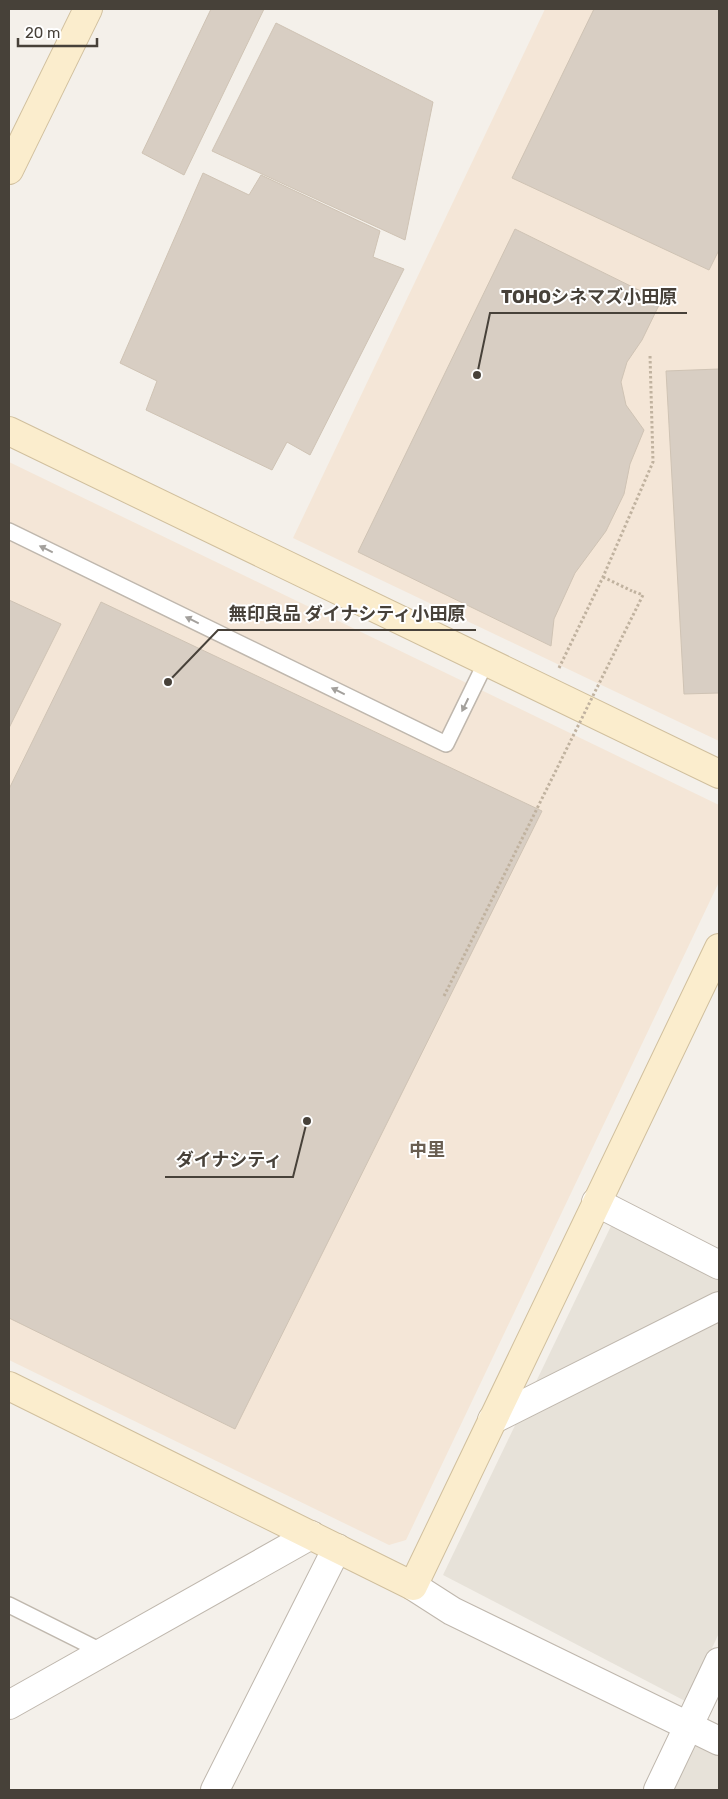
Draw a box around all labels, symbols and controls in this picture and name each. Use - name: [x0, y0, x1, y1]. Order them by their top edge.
- scale bar: [18, 15, 96, 47]
- text: 20 m: [25, 24, 60, 42]
- callout: TOHOシネマズ小田原: [490, 280, 687, 313]
- text: TOHOシネマズ小田原: [501, 286, 677, 308]
- one-way arrow: [39, 545, 53, 553]
- callout: 無印良品 ダイナシティ小田原: [218, 597, 476, 630]
- text: 無印良品 ダイナシティ小田原: [229, 603, 465, 625]
- one-way arrow: [185, 616, 199, 624]
- one-way arrow: [331, 687, 345, 695]
- one-way arrow: [460, 698, 468, 712]
- district label: 中里: [409, 1139, 445, 1161]
- callout: ダイナシティ: [165, 1144, 293, 1177]
- text: ダイナシティ: [176, 1149, 282, 1171]

